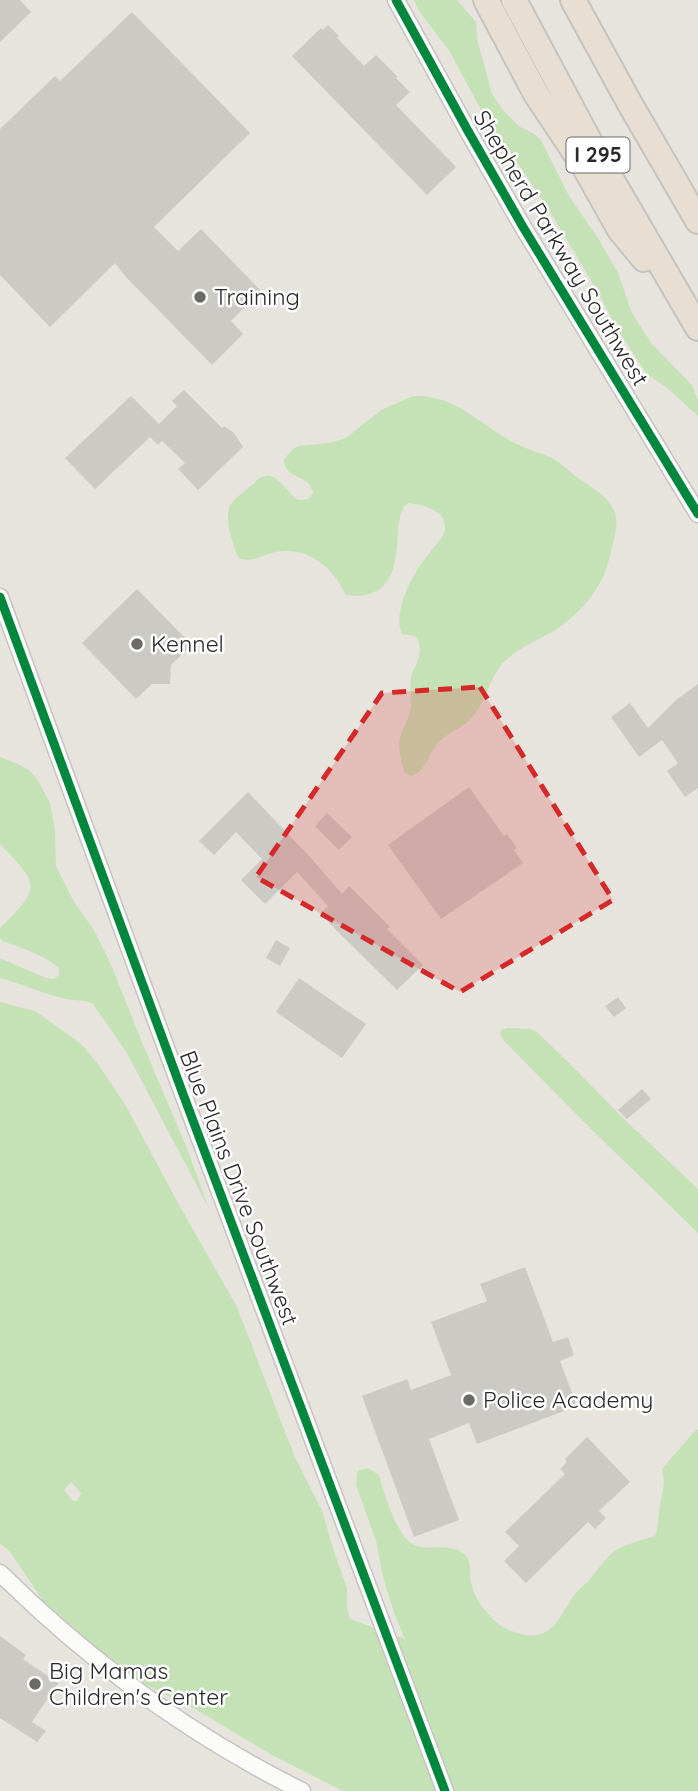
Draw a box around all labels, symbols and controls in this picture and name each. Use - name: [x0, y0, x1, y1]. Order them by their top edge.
- street label: Shepherd Parkway Southwest: [467, 105, 655, 391]
- road number: I 295: [566, 138, 630, 172]
- place label: Training: [214, 282, 300, 311]
- marker: Training: [192, 289, 208, 305]
- place label: Kennel: [151, 629, 224, 658]
- marker: Kennel: [129, 636, 145, 652]
- street label: Blue Plains Drive Southwest: [174, 1046, 305, 1329]
- place label: Police Academy: [483, 1385, 653, 1414]
- marker: Police Academy: [461, 1392, 477, 1408]
- place label: Big Mamas Children's Center: [49, 1656, 228, 1711]
- marker: Big Mamas Children's Center: [27, 1676, 43, 1692]

